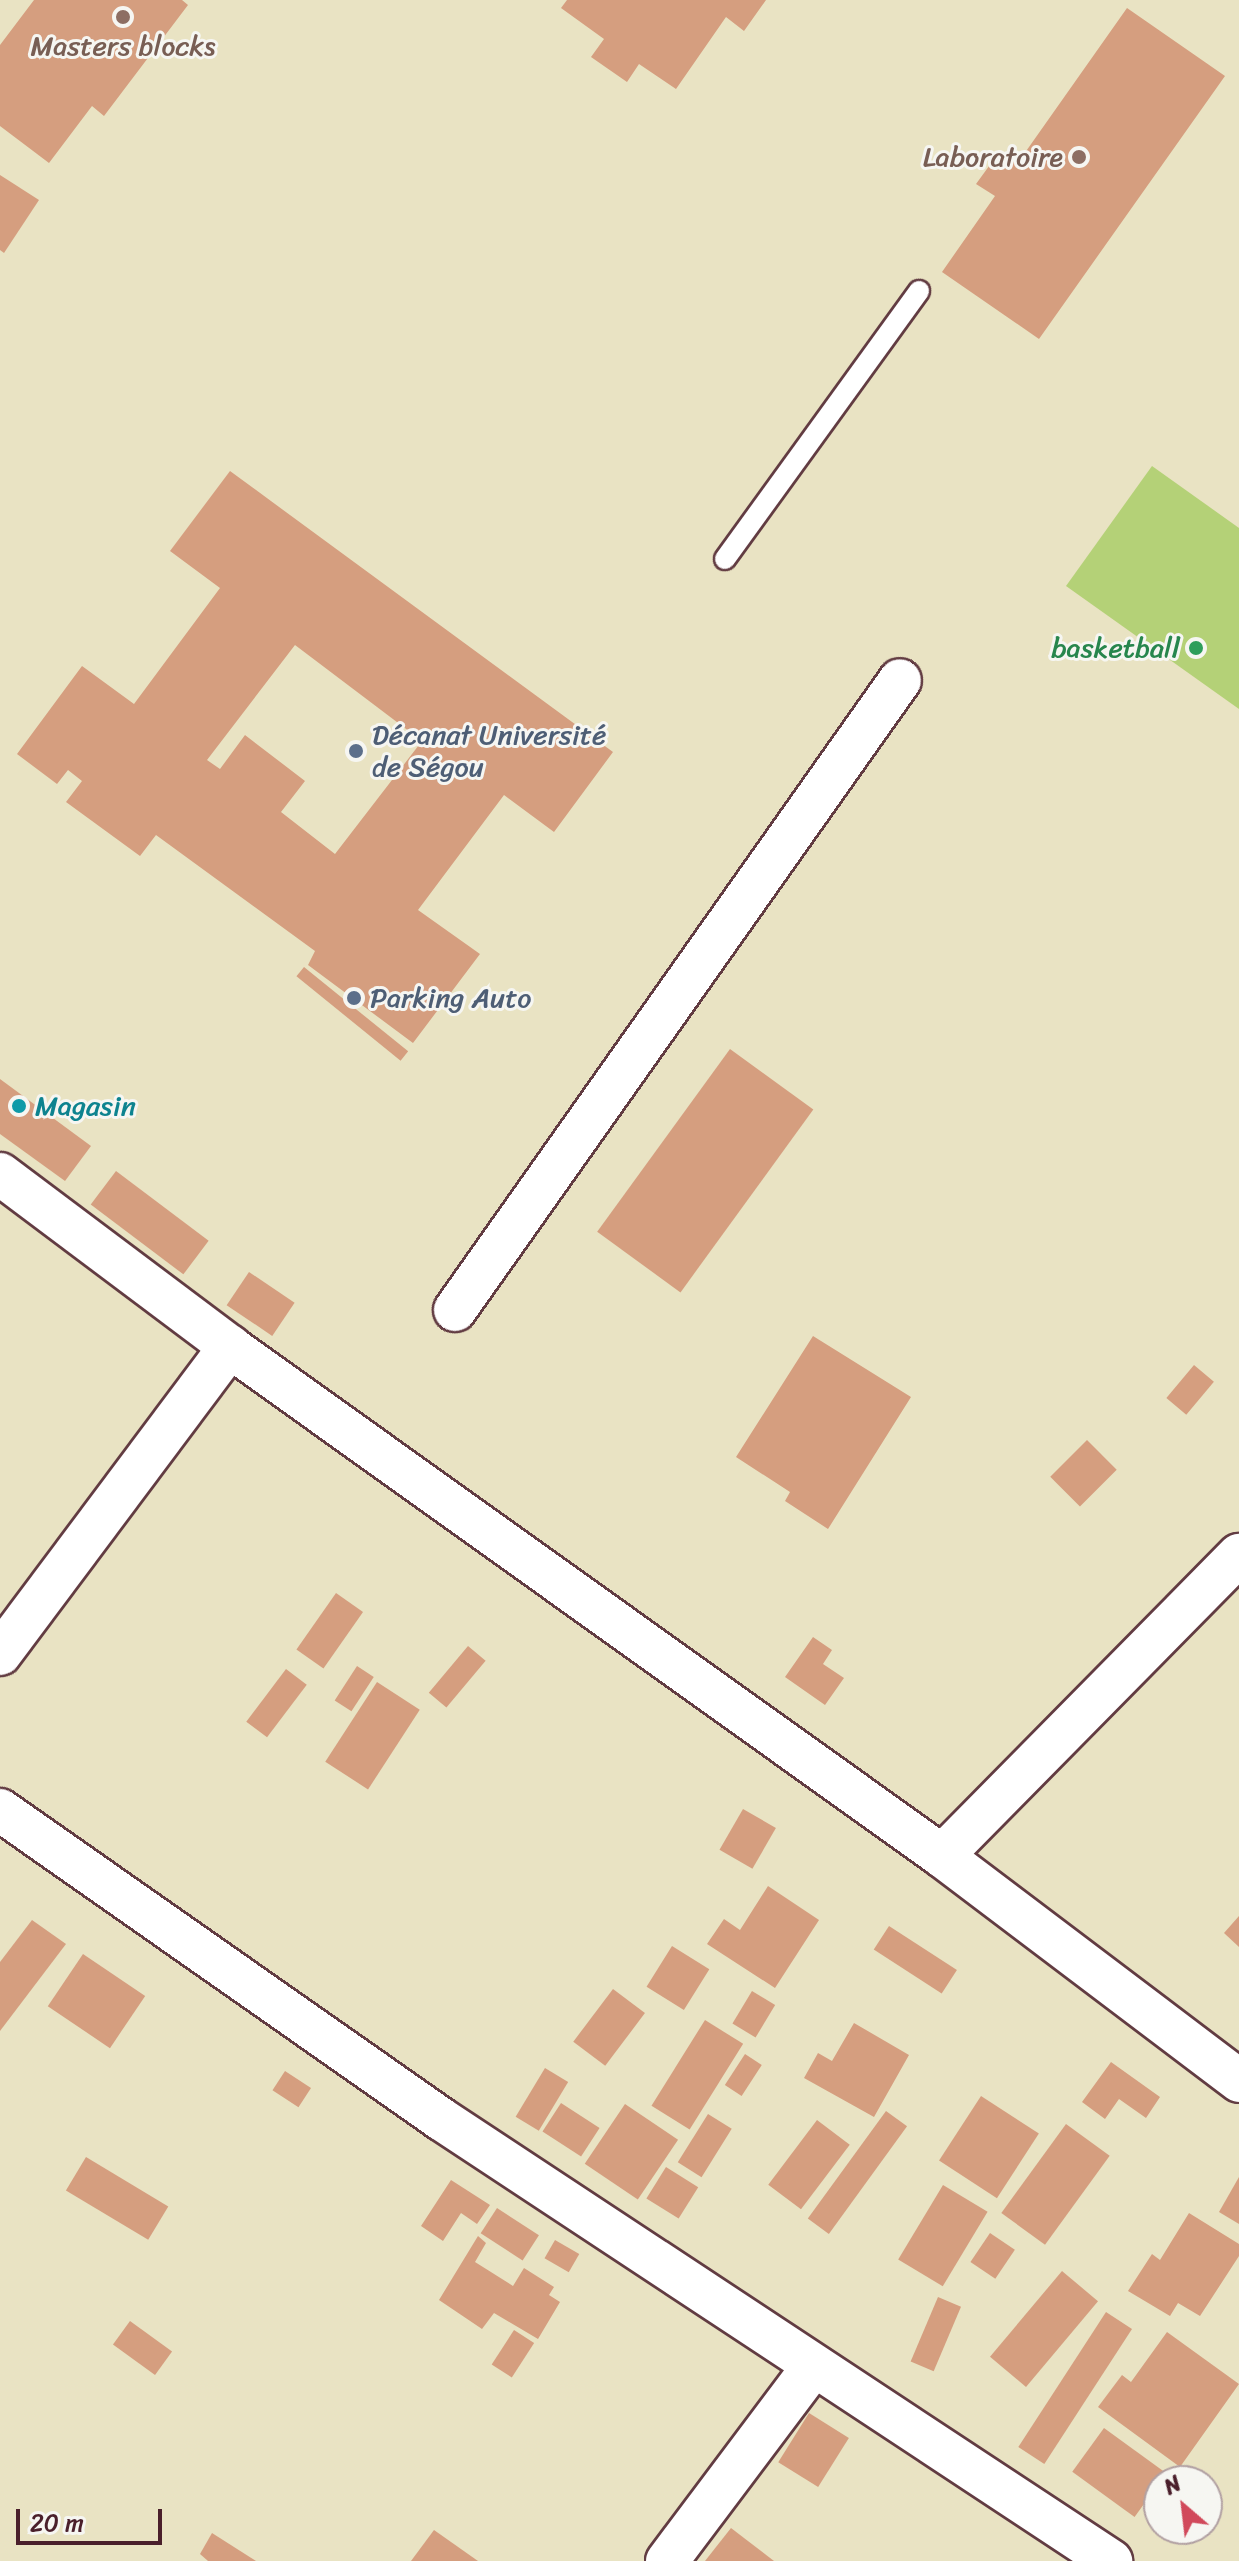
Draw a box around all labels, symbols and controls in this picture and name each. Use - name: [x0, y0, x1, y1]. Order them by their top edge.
- marker: Masters blocks: [114, 8, 132, 26]
- place label: Masters blocks: [29, 29, 217, 63]
- place label: Laboratoire: [923, 140, 1063, 174]
- marker: Laboratoire: [1070, 148, 1088, 166]
- place label: basketball: [1051, 631, 1180, 665]
- marker: basketball: [1187, 639, 1205, 657]
- place label: Décanat Université de Ségou: [372, 718, 606, 784]
- marker: Décanat Université de Ségou: [347, 742, 365, 760]
- place label: Parking Auto: [370, 981, 532, 1015]
- marker: Parking Auto: [345, 989, 363, 1007]
- place label: Magasin: [35, 1089, 136, 1123]
- marker: Magasin: [10, 1097, 28, 1115]
- text: N: [1157, 2464, 1188, 2506]
- north arrow: [1143, 2465, 1223, 2545]
- scale bar: [20, 2493, 166, 2543]
- text: 20 m: [30, 2502, 84, 2544]

